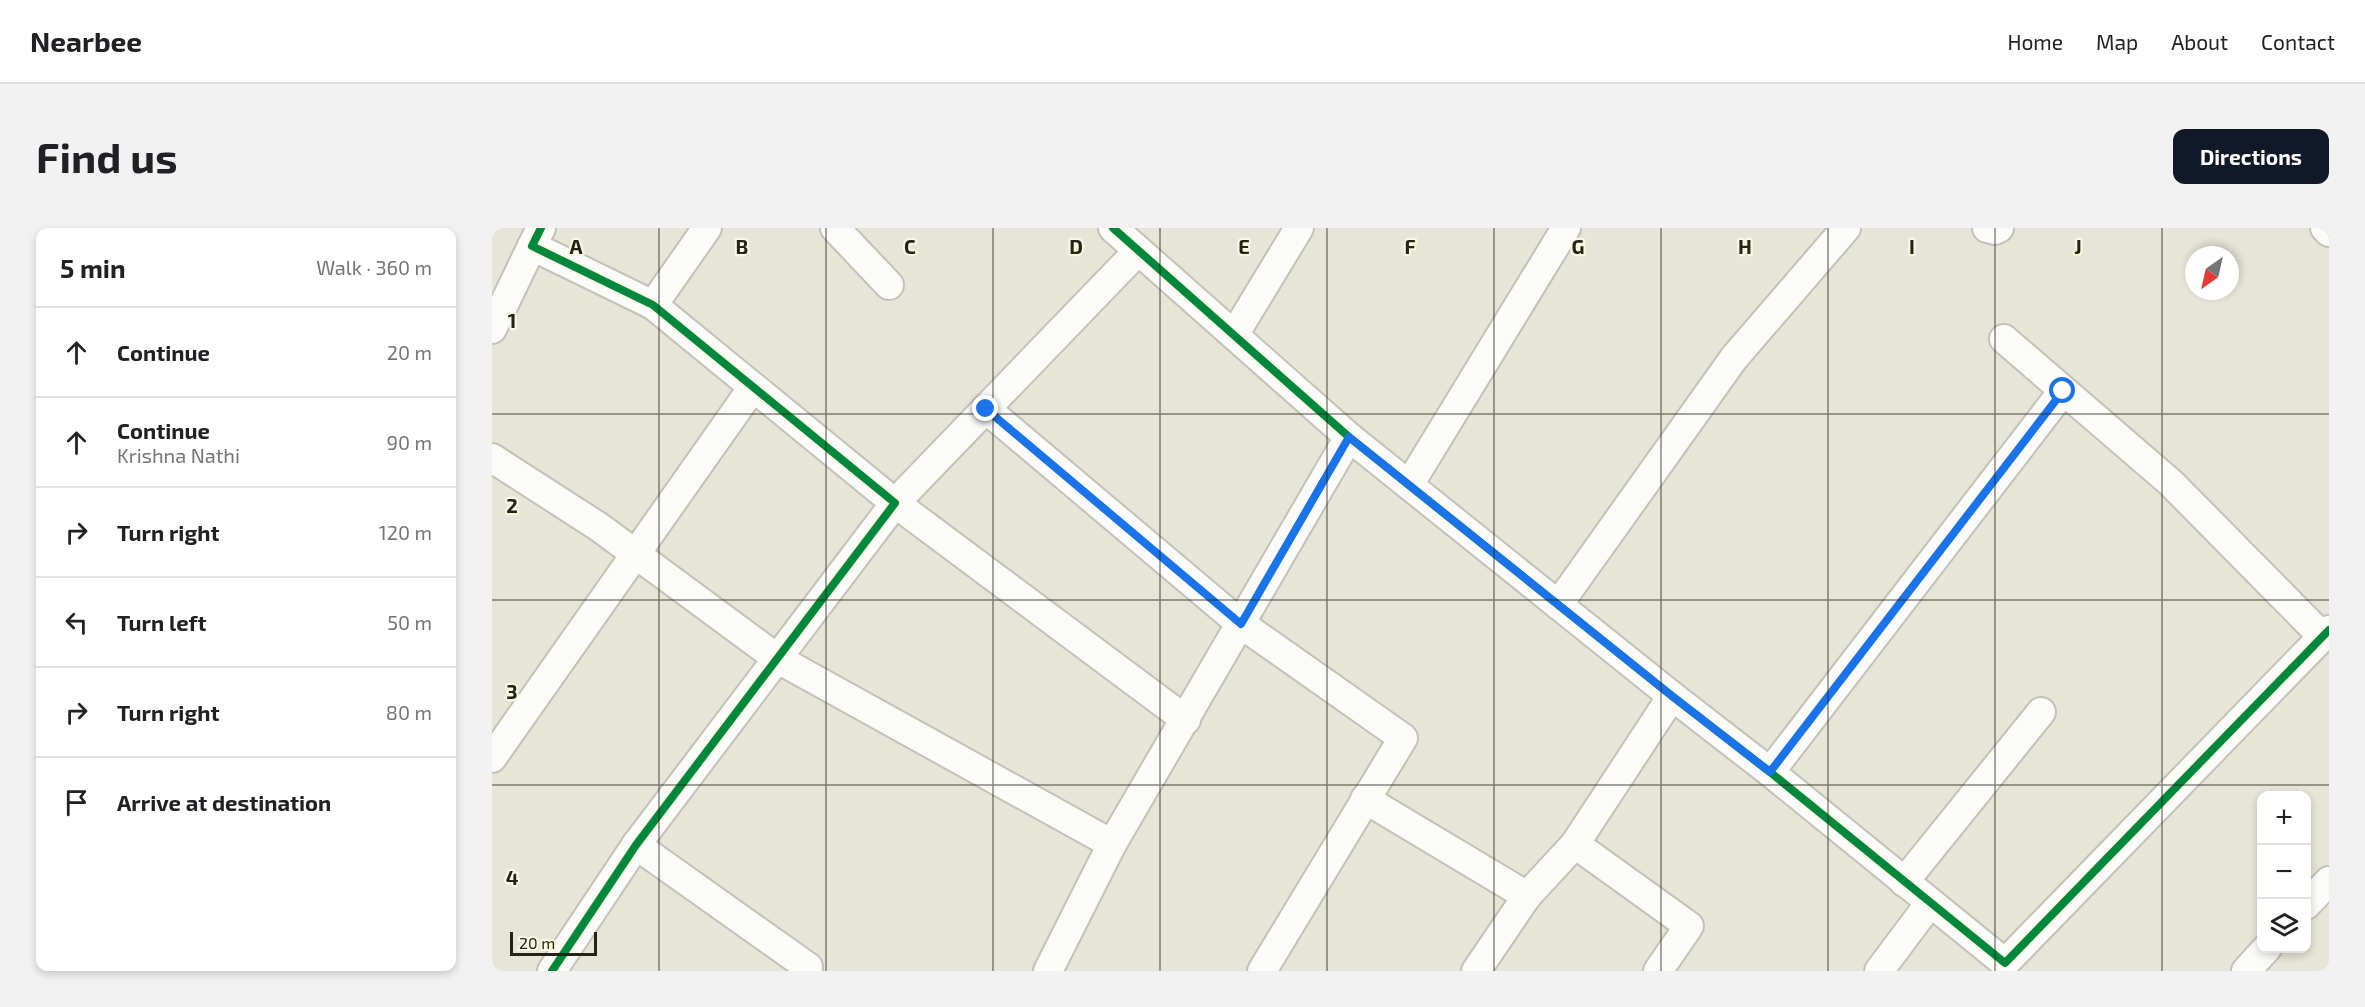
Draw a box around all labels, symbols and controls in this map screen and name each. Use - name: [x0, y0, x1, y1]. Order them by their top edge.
- text: Nearbee: [30, 24, 142, 58]
- text: Home: [2007, 29, 2063, 54]
- text: Map: [2096, 29, 2138, 54]
- text: About: [2171, 29, 2228, 54]
- text: Contact: [2261, 29, 2335, 54]
- button: Directions: [2173, 129, 2329, 184]
- text: Find us: [36, 131, 178, 181]
- text: A: [569, 234, 583, 258]
- text: B: [736, 234, 748, 258]
- text: C: [904, 234, 916, 258]
- text: D: [1069, 234, 1083, 258]
- text: E: [1238, 234, 1250, 258]
- text: F: [1404, 234, 1416, 258]
- text: G: [1572, 234, 1584, 258]
- text: H: [1738, 234, 1752, 258]
- text: I: [1909, 234, 1915, 258]
- text: J: [2074, 234, 2082, 258]
- north arrow: [2185, 246, 2239, 300]
- text: 5 min: [60, 252, 126, 283]
- text: Walk · 360 m: [316, 255, 432, 279]
- text: 1: [508, 308, 516, 332]
- icon: ahead: [60, 336, 93, 369]
- text: Continue: [117, 339, 210, 365]
- text: 20 m: [387, 340, 432, 364]
- route start: [2049, 377, 2075, 403]
- route end: [972, 395, 998, 421]
- text: Continue: [117, 417, 210, 443]
- icon: ahead: [60, 426, 93, 459]
- text: 90 m: [387, 430, 432, 454]
- text: Krishna Nathi: [117, 443, 240, 467]
- text: 2: [506, 493, 518, 517]
- icon: right: [60, 516, 93, 549]
- text: Turn right: [117, 519, 219, 545]
- text: 120 m: [379, 520, 432, 544]
- icon: left: [60, 606, 93, 639]
- text: Turn left: [117, 609, 206, 635]
- text: 50 m: [387, 610, 432, 634]
- text: 3: [506, 679, 518, 703]
- icon: right: [60, 696, 93, 729]
- text: Turn right: [117, 699, 219, 725]
- text: 80 m: [386, 700, 432, 724]
- icon: arrive: [60, 786, 93, 819]
- text: Arrive at destination: [117, 789, 331, 815]
- map controls: [2257, 791, 2311, 953]
- button: +: [2257, 791, 2311, 845]
- button: −: [2257, 845, 2311, 899]
- text: 4: [506, 865, 519, 889]
- button: layers: [2257, 899, 2311, 953]
- scale bar: [510, 929, 597, 956]
- text: 20 m: [519, 933, 555, 952]

